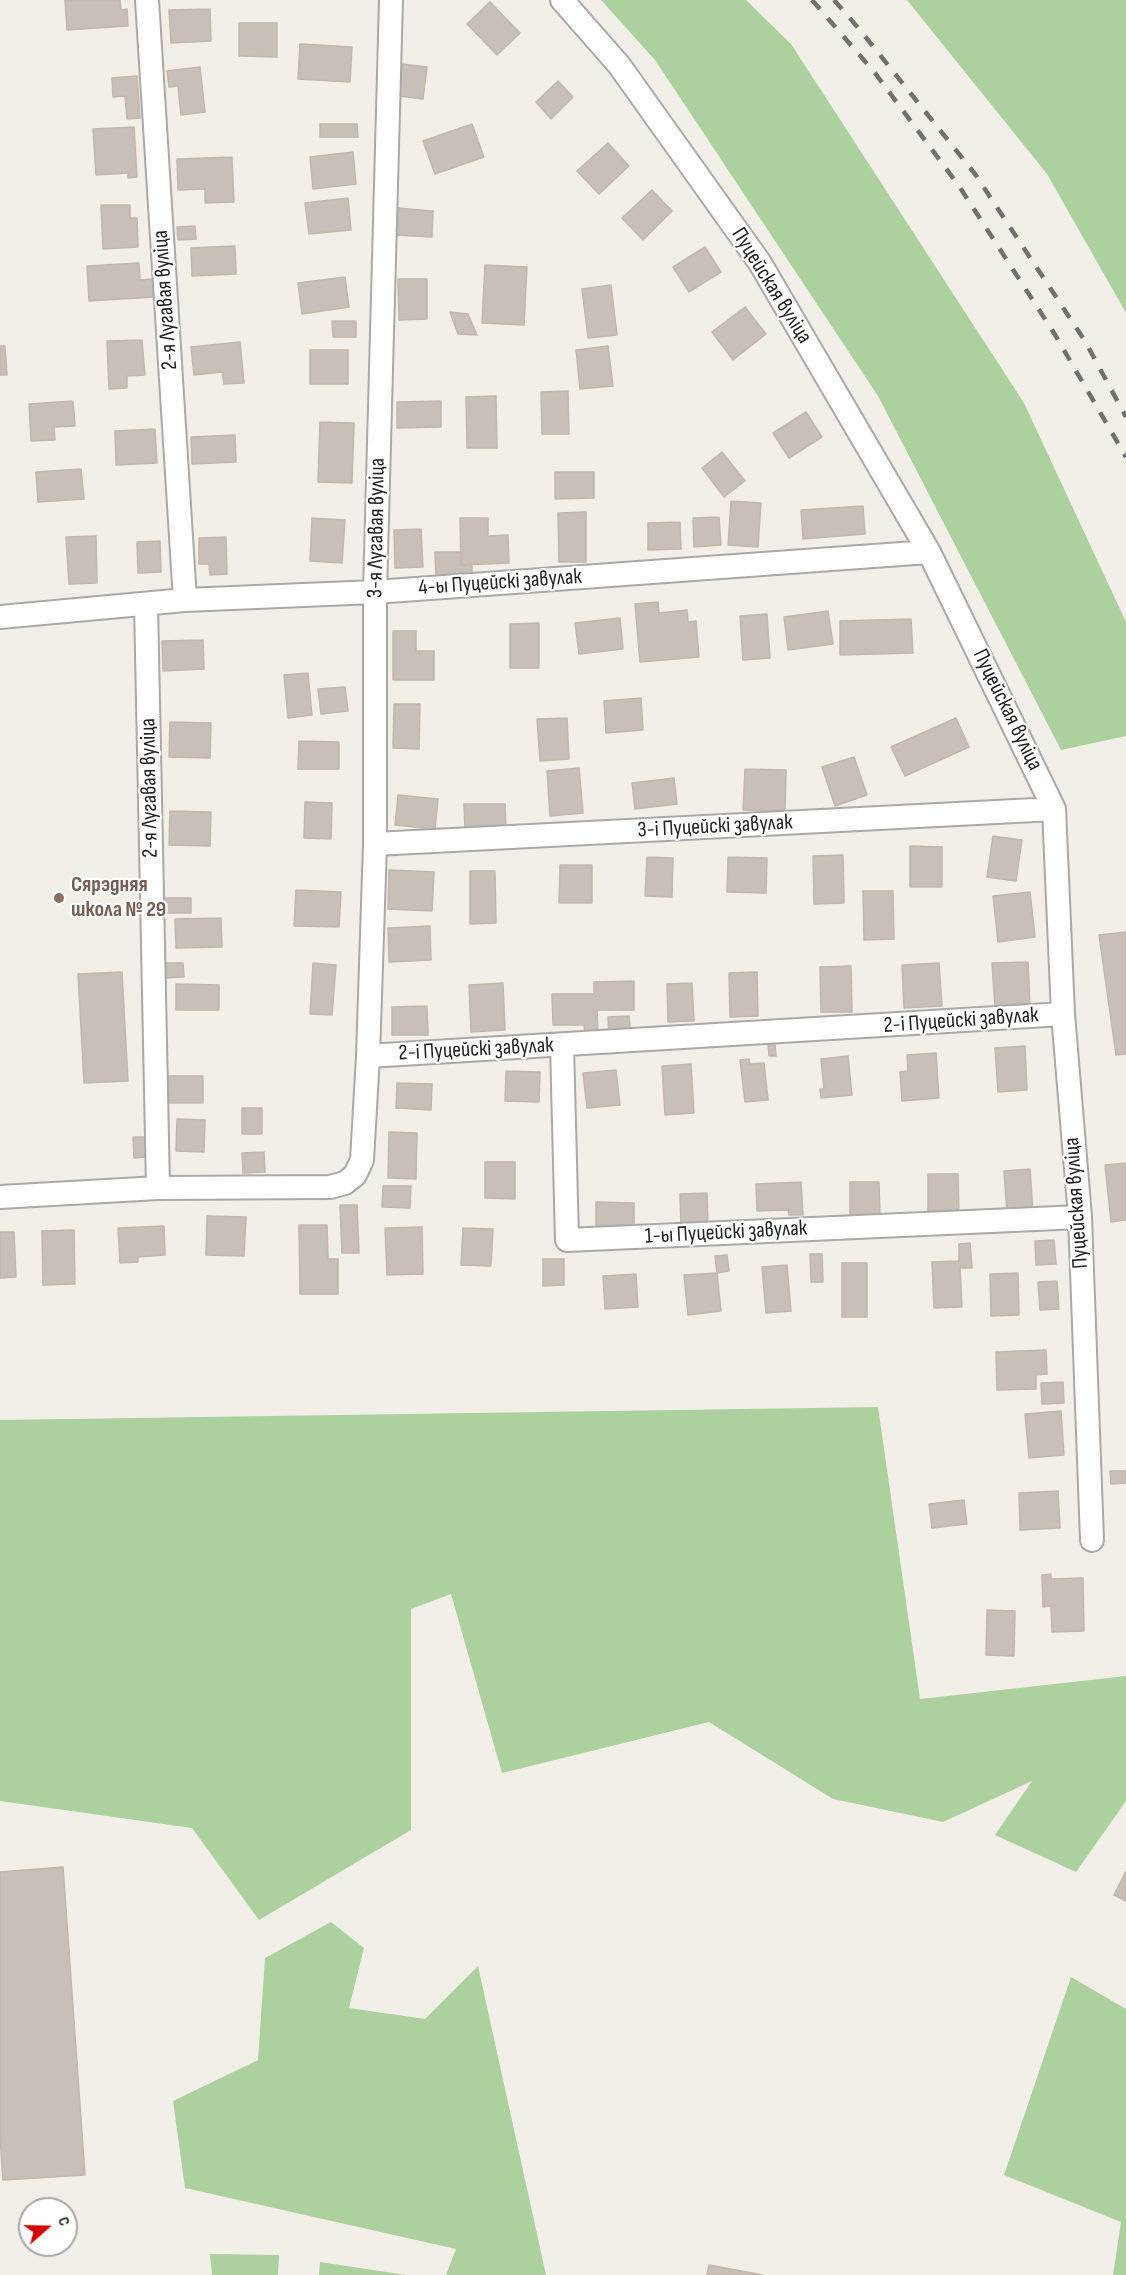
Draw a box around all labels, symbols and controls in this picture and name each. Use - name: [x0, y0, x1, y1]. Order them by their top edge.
- street label: Пуцейская вуліца: [725, 223, 817, 349]
- street label: 2-я Лугавая вуліца: [148, 229, 184, 371]
- street label: 3-я Лугавая вуліца: [363, 458, 391, 598]
- street label: 4-ы Пуцейскі завулак: [417, 564, 583, 602]
- street label: Пуцейская вуліца: [966, 645, 1048, 775]
- street label: 2-я Лугавая вуліца: [136, 718, 164, 858]
- street label: 3-і Пуцейскі завулак: [637, 810, 793, 844]
- place label: Сярэдняя школа № 29: [71, 872, 166, 924]
- marker: Сярэдняя школа № 29: [52, 891, 66, 905]
- street label: 2-і Пуцейскі завулак: [883, 1002, 1039, 1040]
- street label: 2-і Пуцейскі завулак: [398, 1033, 554, 1067]
- street label: Пуцейская вуліца: [1059, 1136, 1095, 1270]
- street label: 1-ы Пуцейскі завулак: [644, 1216, 808, 1250]
- north arrow: [18, 2197, 78, 2257]
- text: С: [53, 2214, 74, 2228]

